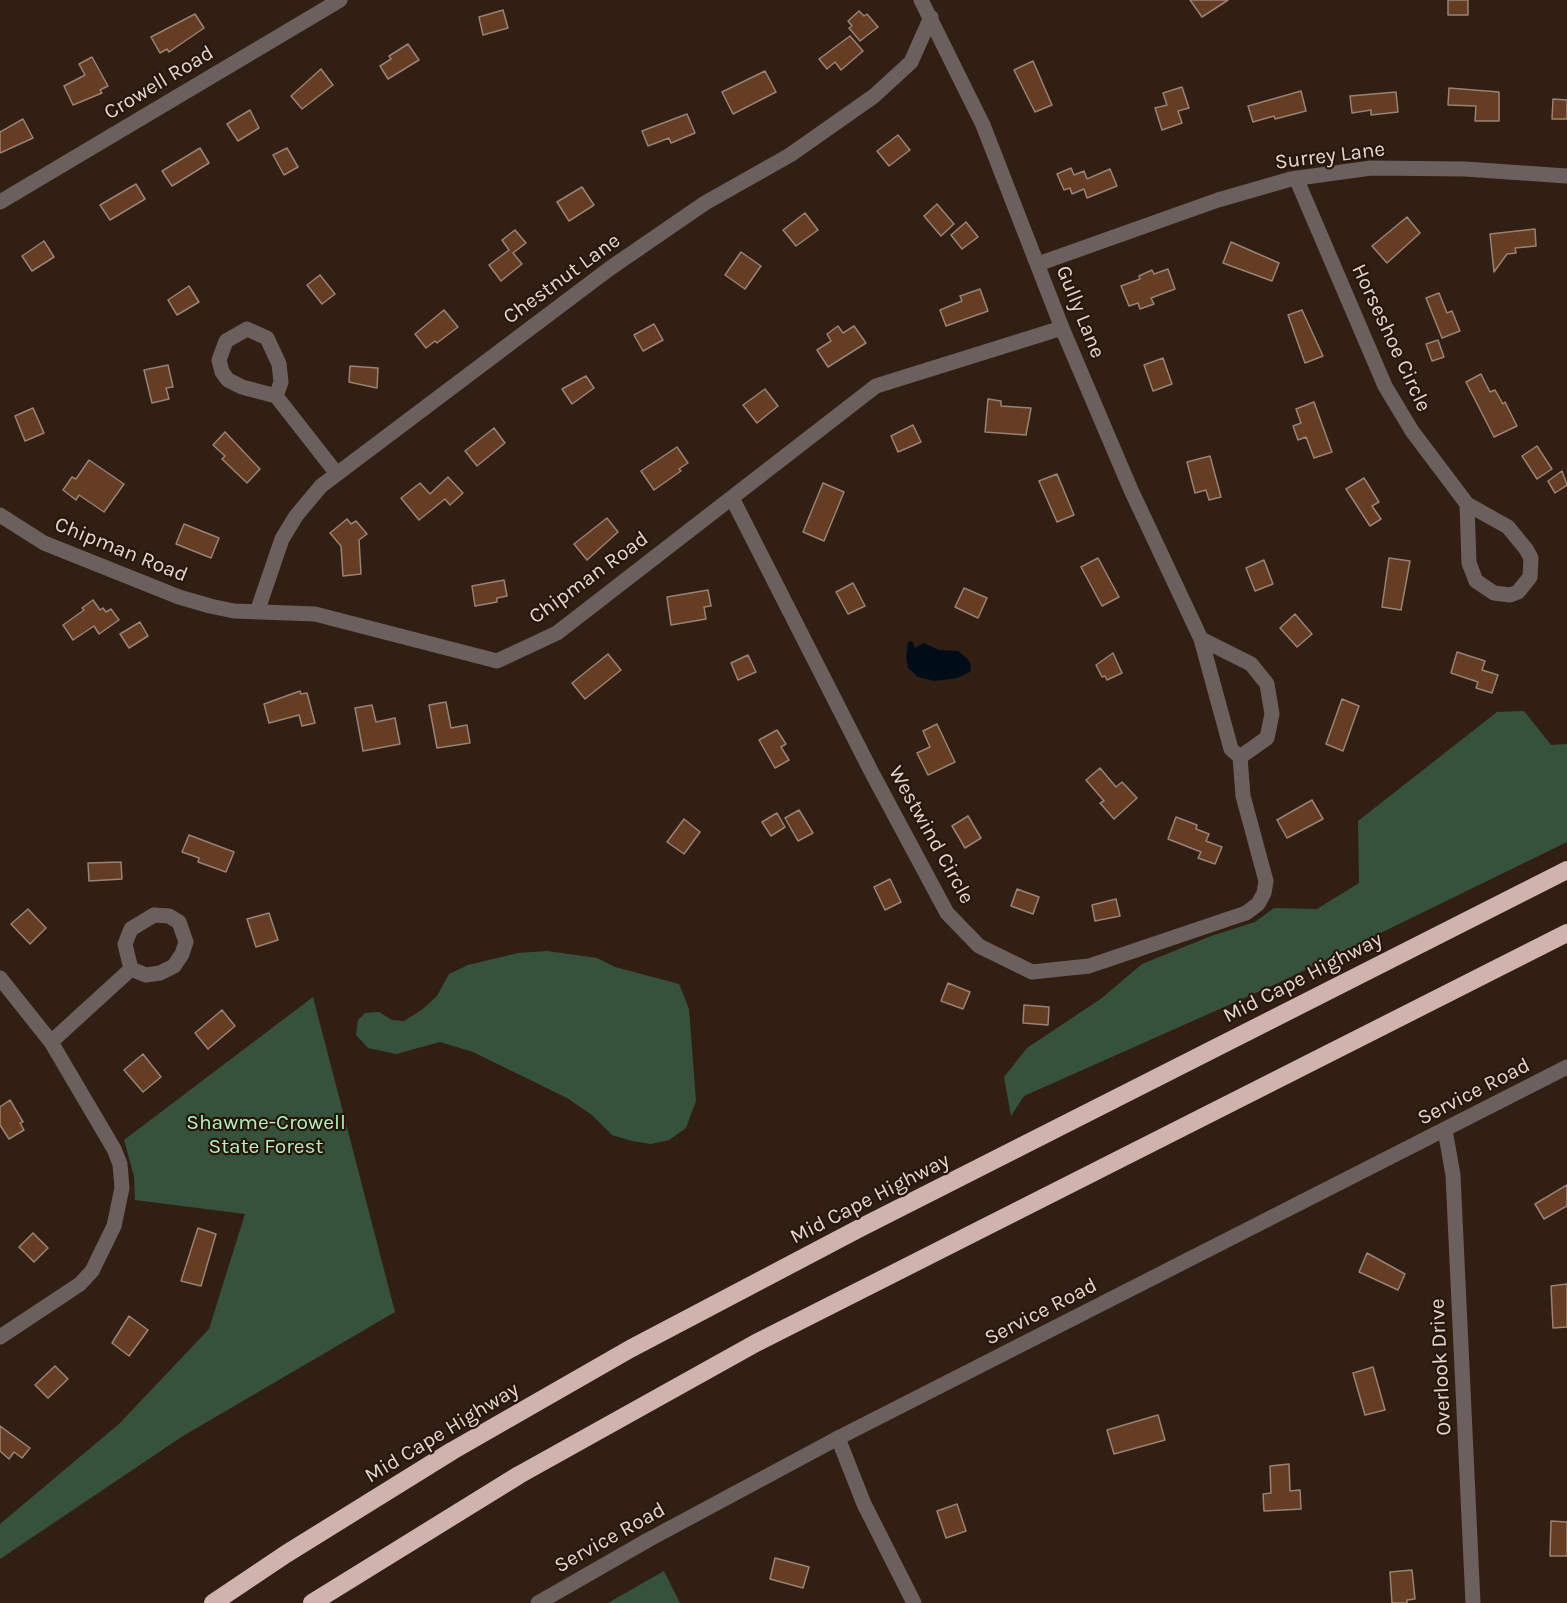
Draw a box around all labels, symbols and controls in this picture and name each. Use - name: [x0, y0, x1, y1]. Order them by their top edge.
- street label: Crowell Road: [100, 41, 218, 125]
- street label: Surrey Lane: [1273, 137, 1387, 175]
- street label: Chestnut Lane: [499, 228, 625, 330]
- street label: Horseshoe Circle: [1346, 260, 1436, 416]
- street label: Gully Lane: [1050, 262, 1110, 362]
- street label: Chipman Road: [51, 512, 191, 588]
- street label: Chipman Road: [524, 526, 654, 630]
- street label: Westwind Circle: [883, 762, 979, 908]
- street label: Mid Cape Highway: [1219, 927, 1387, 1029]
- street label: Service Road: [1414, 1053, 1534, 1131]
- park label: Shawme-Crowell State Forest: [186, 1110, 346, 1160]
- street label: Mid Cape Highway: [786, 1148, 954, 1250]
- street label: Service Road: [981, 1273, 1101, 1351]
- street label: Overlook Drive: [1425, 1298, 1457, 1436]
- street label: Mid Cape Highway: [360, 1377, 524, 1489]
- street label: Service Road: [550, 1497, 670, 1579]

